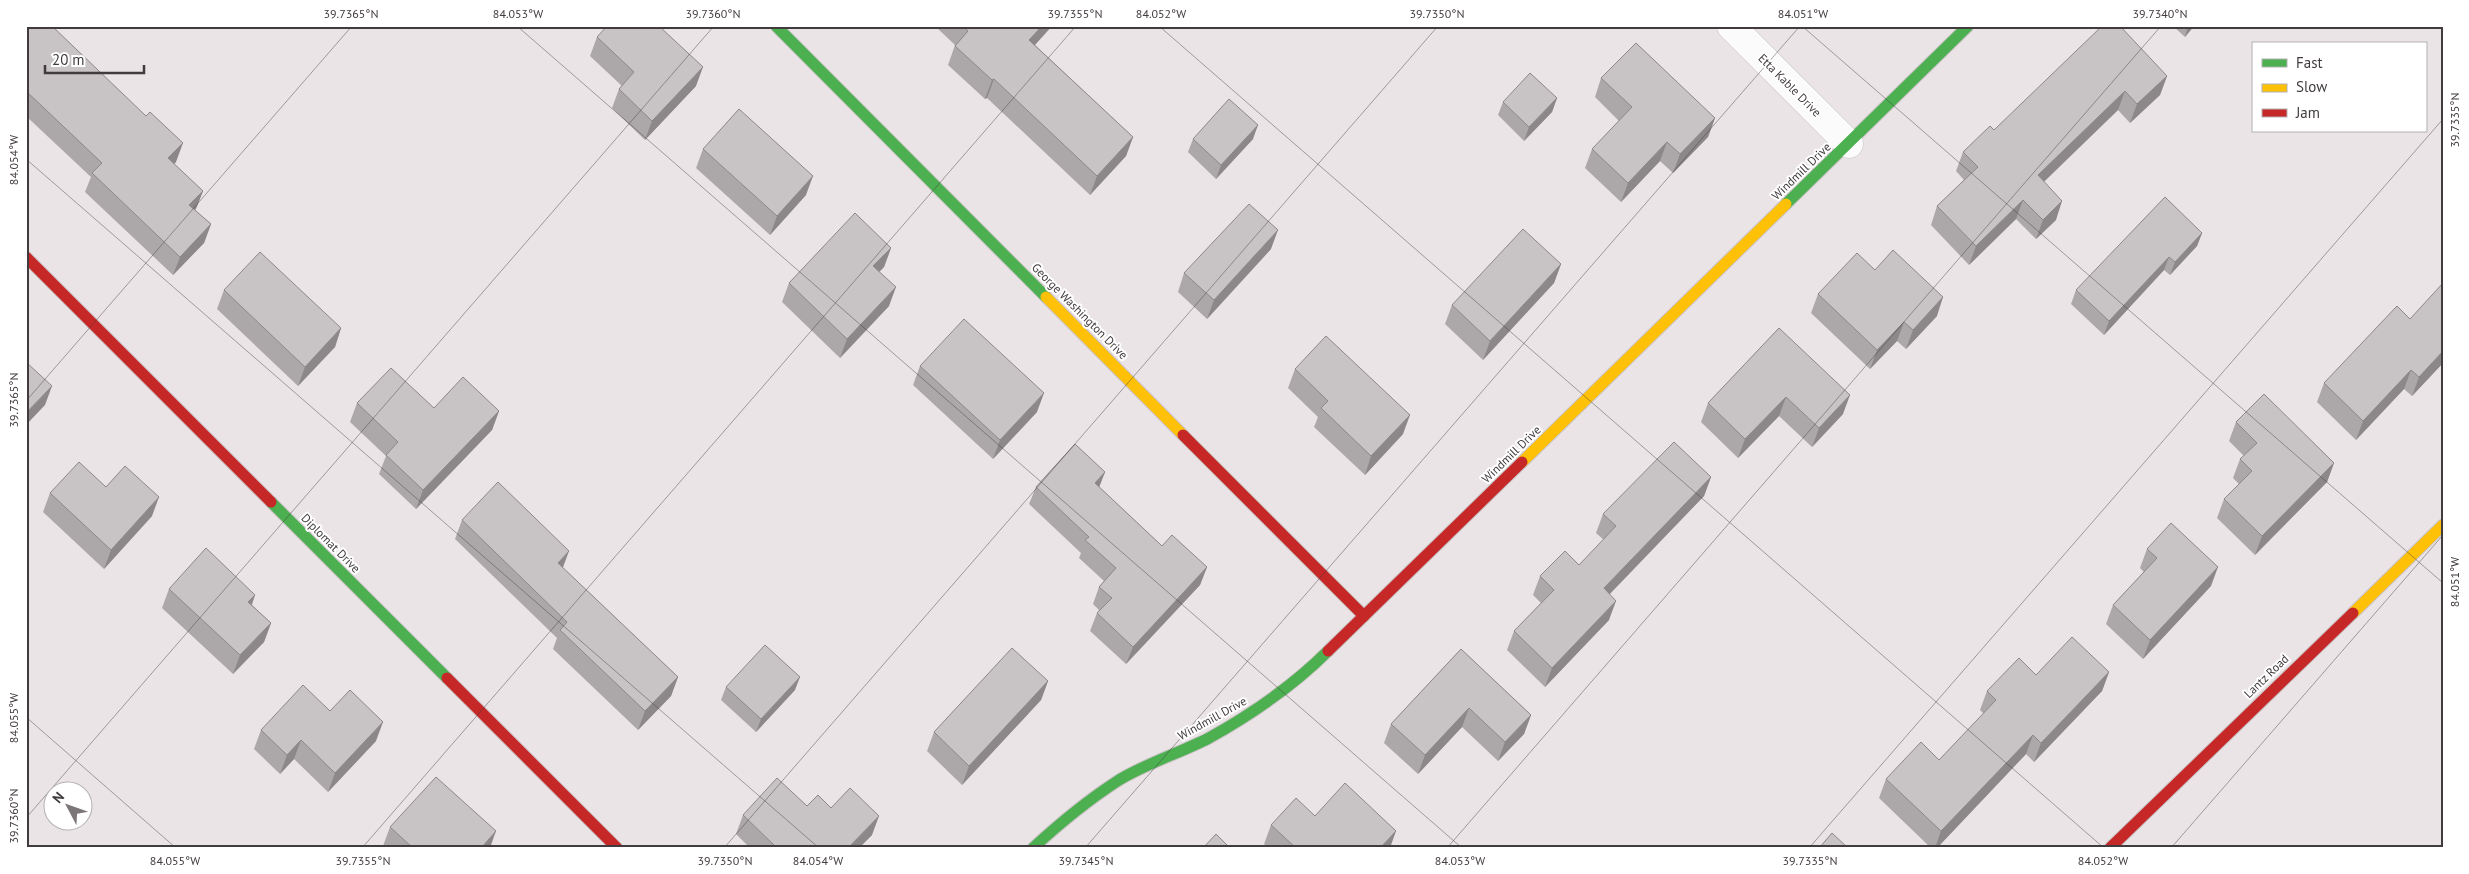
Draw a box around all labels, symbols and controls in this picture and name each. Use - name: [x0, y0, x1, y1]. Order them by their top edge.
- text: 39.7365°N: [324, 6, 378, 21]
- text: 84.053°W: [493, 6, 543, 21]
- text: 39.7360°N: [686, 6, 740, 21]
- text: 39.7355°N: [1048, 6, 1102, 21]
- text: 84.052°W: [1136, 6, 1186, 21]
- text: 39.7350°N: [1410, 6, 1464, 21]
- text: 84.051°W: [1778, 6, 1828, 21]
- text: 39.7340°N: [2133, 6, 2187, 21]
- scale bar: [45, 42, 144, 74]
- legend: [2252, 42, 2426, 132]
- text: 20 m: [52, 50, 85, 69]
- street label: Etta Kable Drive: [1755, 50, 1825, 120]
- text: Fast: [2296, 53, 2323, 72]
- text: Slow: [2296, 77, 2327, 96]
- text: 39.7335°N: [2447, 93, 2462, 147]
- text: Jam: [2295, 103, 2320, 122]
- text: 84.054°W: [6, 135, 21, 185]
- street label: Windmill Drive: [1768, 139, 1834, 203]
- street label: George Washington Drive: [1029, 260, 1131, 362]
- text: 39.7365°N: [6, 373, 21, 427]
- street label: Windmill Drive: [1478, 422, 1544, 486]
- street label: Diplomat Drive: [298, 510, 364, 576]
- text: 84.051°W: [2447, 557, 2462, 607]
- street label: Lantz Road: [2241, 651, 2291, 701]
- text: 84.055°W: [6, 693, 21, 743]
- street label: Windmill Drive: [1175, 693, 1249, 743]
- north arrow: [42, 782, 92, 832]
- text: N: [48, 788, 68, 807]
- text: 39.7360°N: [6, 789, 21, 843]
- text: 84.055°W: [150, 853, 200, 868]
- text: 39.7355°N: [336, 853, 390, 868]
- text: 39.7350°N: [698, 853, 752, 868]
- text: 84.054°W: [793, 853, 843, 868]
- text: 39.7345°N: [1059, 853, 1113, 868]
- text: 84.053°W: [1435, 853, 1485, 868]
- text: 39.7335°N: [1783, 853, 1837, 868]
- text: 84.052°W: [2078, 853, 2128, 868]

